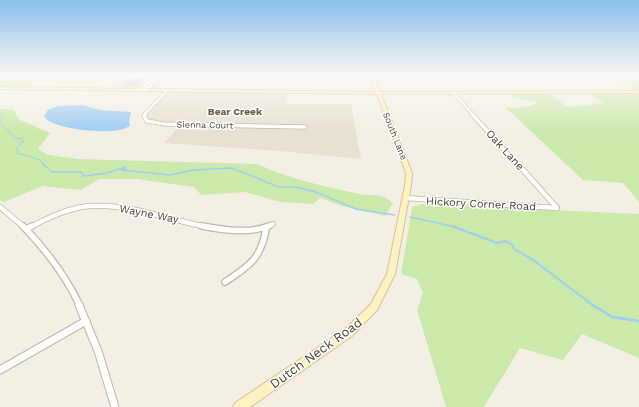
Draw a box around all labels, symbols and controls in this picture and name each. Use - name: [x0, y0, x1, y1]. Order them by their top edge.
- district label: Bear Creek: [208, 106, 263, 117]
- street label: South Lane: [381, 111, 409, 161]
- street label: Sienna Court: [177, 120, 234, 130]
- street label: Oak Lane: [483, 127, 527, 173]
- street label: Hickory Corner Road: [426, 195, 536, 213]
- street label: Wayne Way: [118, 202, 180, 226]
- street label: Dutch Neck Road: [267, 315, 365, 391]

